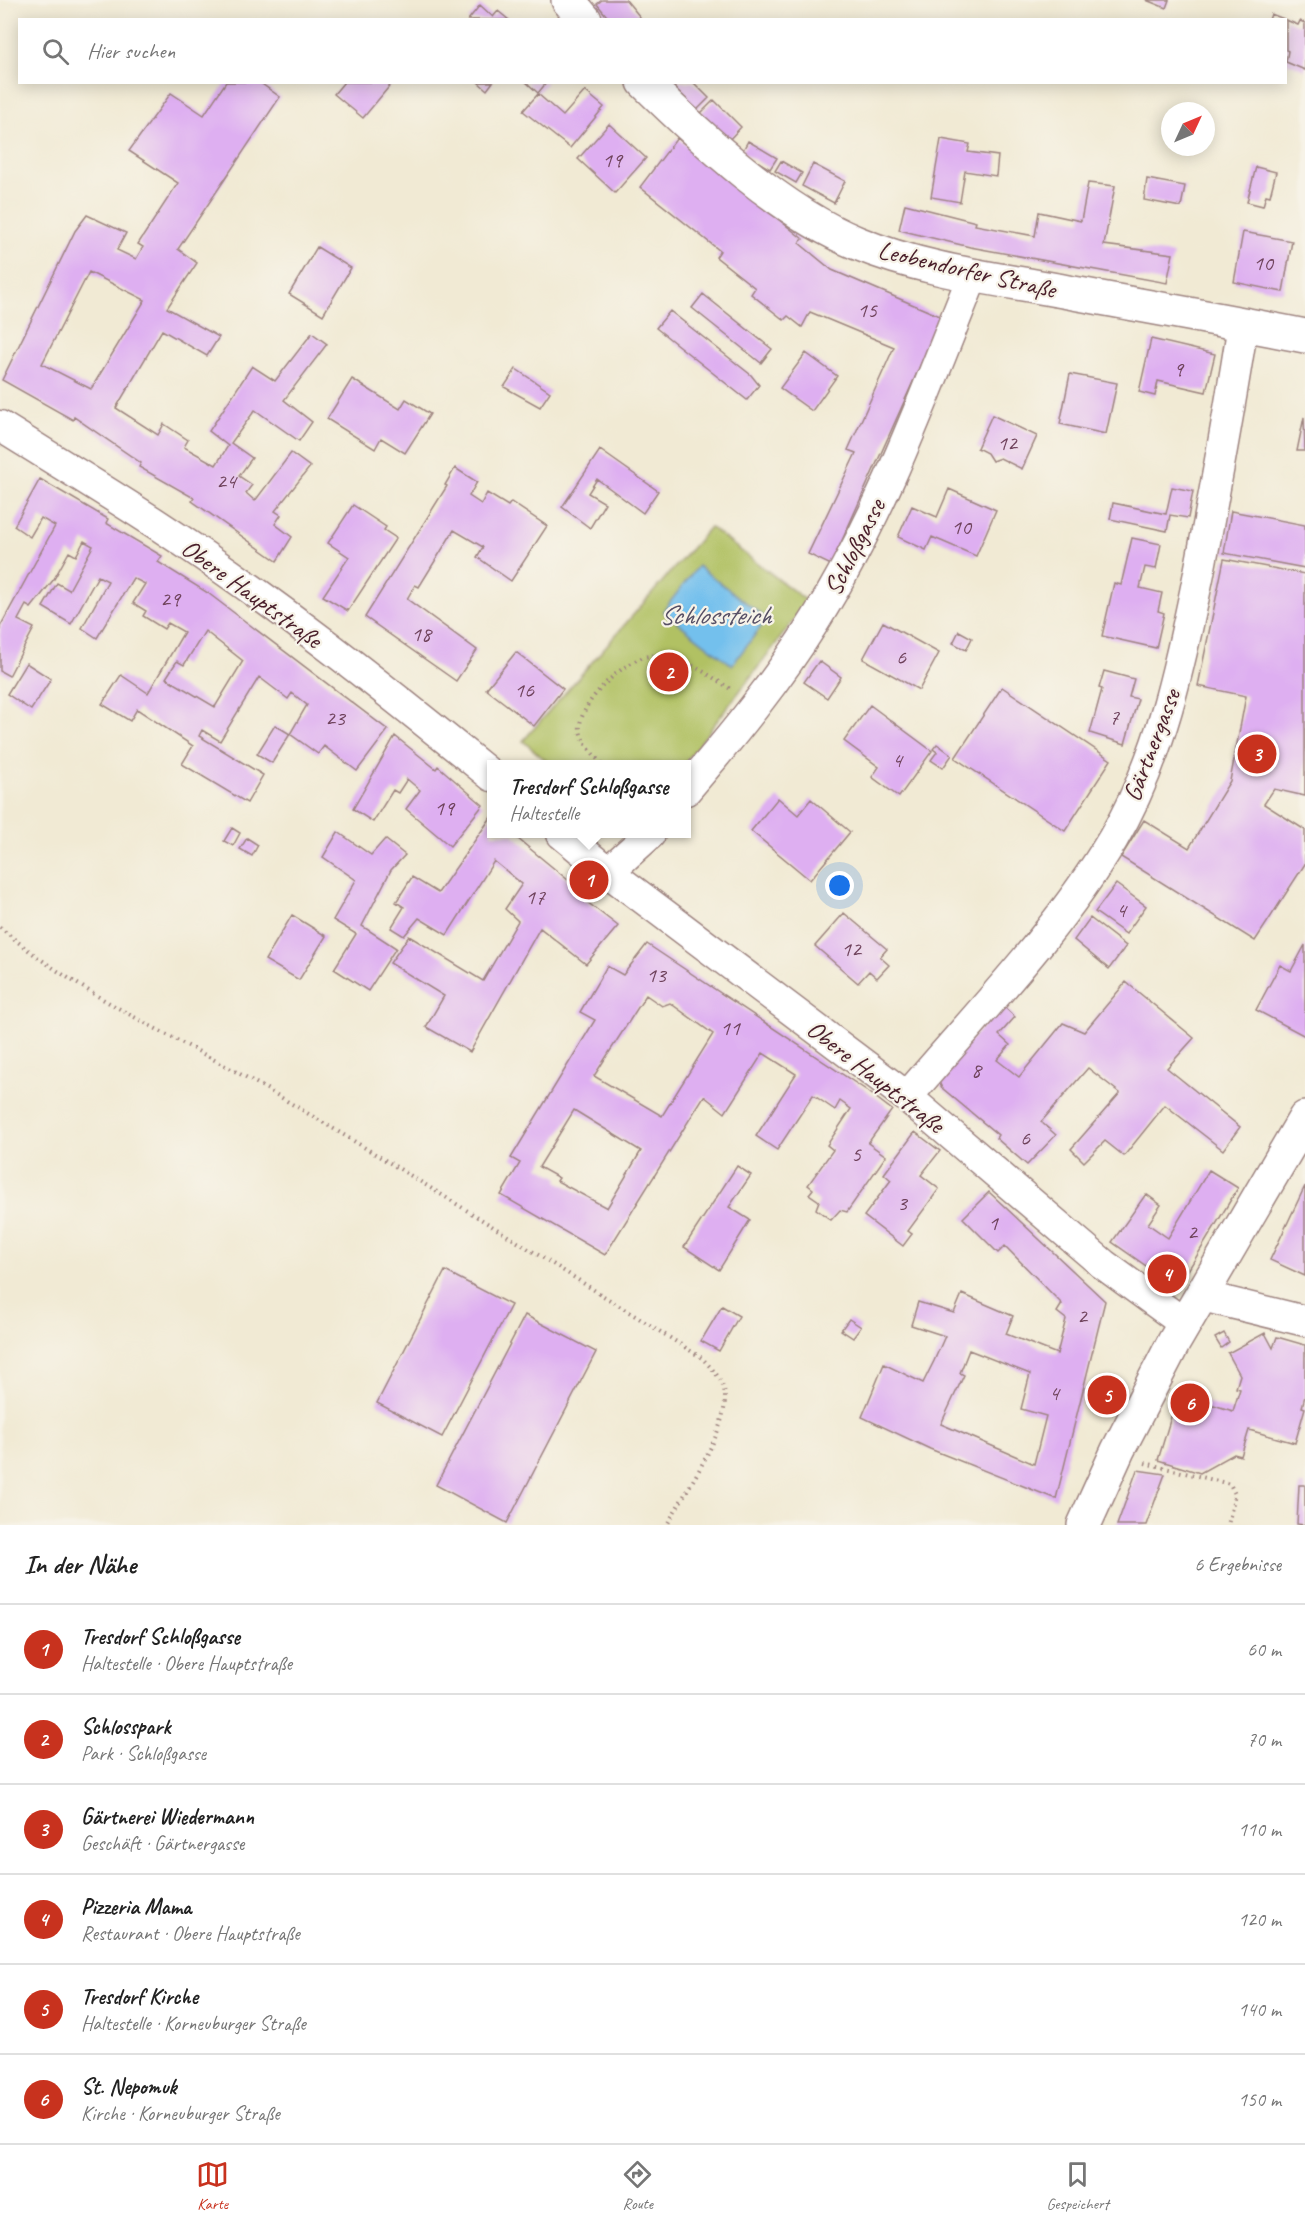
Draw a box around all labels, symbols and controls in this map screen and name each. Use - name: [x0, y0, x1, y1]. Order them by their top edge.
- search box: [18, 18, 1287, 84]
- icon: search: [39, 35, 72, 68]
- text: Hier suchen: [87, 37, 175, 65]
- north arrow: [1161, 102, 1215, 156]
- house number: 19: [602, 146, 624, 174]
- street label: Leobendorfer Straße: [875, 233, 1061, 307]
- house number: 10: [1253, 249, 1275, 277]
- house number: 15: [857, 296, 878, 324]
- house number: 9: [1173, 355, 1185, 383]
- house number: 12: [997, 429, 1019, 457]
- house number: 24: [216, 467, 238, 495]
- street label: Schloßgasse: [816, 492, 893, 601]
- house number: 10: [951, 513, 973, 541]
- street label: Obere Hauptstraße: [175, 531, 331, 657]
- house number: 29: [160, 585, 182, 613]
- water label: Schlossteich: [659, 598, 773, 632]
- house number: 18: [411, 620, 433, 648]
- house number: 6: [896, 643, 907, 671]
- pin: 2: [650, 650, 688, 694]
- house number: 16: [514, 676, 535, 704]
- street label: Gärtnergasse: [1115, 683, 1188, 806]
- house number: 7: [1109, 703, 1120, 731]
- house number: 23: [325, 704, 347, 732]
- pin: 3: [1238, 732, 1276, 777]
- house number: 4: [892, 746, 904, 774]
- popup: [487, 760, 691, 838]
- text: Tresdorf Schloßgasse: [510, 773, 668, 801]
- house number: 19: [434, 794, 456, 822]
- text: Haltestelle: [510, 801, 579, 826]
- pin: 1: [570, 858, 608, 902]
- your location: [825, 871, 854, 900]
- house number: 17: [525, 883, 546, 911]
- house number: 4: [1116, 896, 1128, 924]
- house number: 12: [841, 935, 863, 963]
- house number: 13: [646, 961, 668, 989]
- street label: Obere Hauptstraße: [800, 1012, 953, 1142]
- house number: 11: [720, 1014, 741, 1042]
- house number: 8: [971, 1056, 983, 1084]
- house number: 6: [1020, 1124, 1031, 1152]
- house number: 5: [851, 1140, 862, 1168]
- house number: 3: [897, 1189, 909, 1217]
- house number: 1: [988, 1209, 999, 1237]
- house number: 2: [1187, 1218, 1199, 1246]
- pin: 4: [1148, 1252, 1186, 1296]
- house number: 2: [1077, 1302, 1089, 1330]
- pin: 5: [1088, 1372, 1126, 1418]
- house number: 4: [1049, 1379, 1061, 1407]
- pin: 6: [1170, 1380, 1210, 1426]
- text: In der Nähe: [24, 1548, 136, 1581]
- text: 6 Ergebnisse: [1194, 1552, 1281, 1577]
- text: Tresdorf Schloßgasse: [81, 1623, 240, 1651]
- text: 1: [39, 1637, 48, 1662]
- text: 60 m: [1247, 1637, 1281, 1662]
- text: Haltestelle · Obere Hauptstraße: [81, 1651, 292, 1676]
- text: Schlosspark: [81, 1713, 170, 1741]
- text: 2: [39, 1727, 48, 1752]
- text: 70 m: [1247, 1727, 1281, 1752]
- text: Park · Schloßgasse: [81, 1741, 206, 1766]
- text: Gärtnerei Wiedermann: [81, 1803, 254, 1831]
- text: 3: [39, 1817, 48, 1842]
- text: 110 m: [1238, 1817, 1281, 1842]
- text: Geschäft · Gärtnergasse: [81, 1831, 244, 1856]
- text: Pizzeria Mama: [81, 1893, 191, 1921]
- text: 4: [39, 1907, 48, 1932]
- text: 120 m: [1238, 1907, 1281, 1932]
- text: Restaurant · Obere Hauptstraße: [81, 1921, 300, 1946]
- text: Tresdorf Kirche: [81, 1983, 198, 2011]
- text: 5: [39, 1997, 48, 2022]
- text: 140 m: [1238, 1997, 1281, 2022]
- text: Haltestelle · Korneuburger Straße: [81, 2011, 306, 2036]
- text: St. Nepomuk: [81, 2073, 177, 2101]
- text: 6: [39, 2087, 48, 2112]
- text: 150 m: [1238, 2087, 1281, 2112]
- text: Kirche · Korneuburger Straße: [81, 2101, 280, 2126]
- tab: Karte: [196, 2158, 229, 2214]
- tab: Route: [621, 2158, 654, 2214]
- tab: Gespeichert: [1047, 2158, 1109, 2214]

